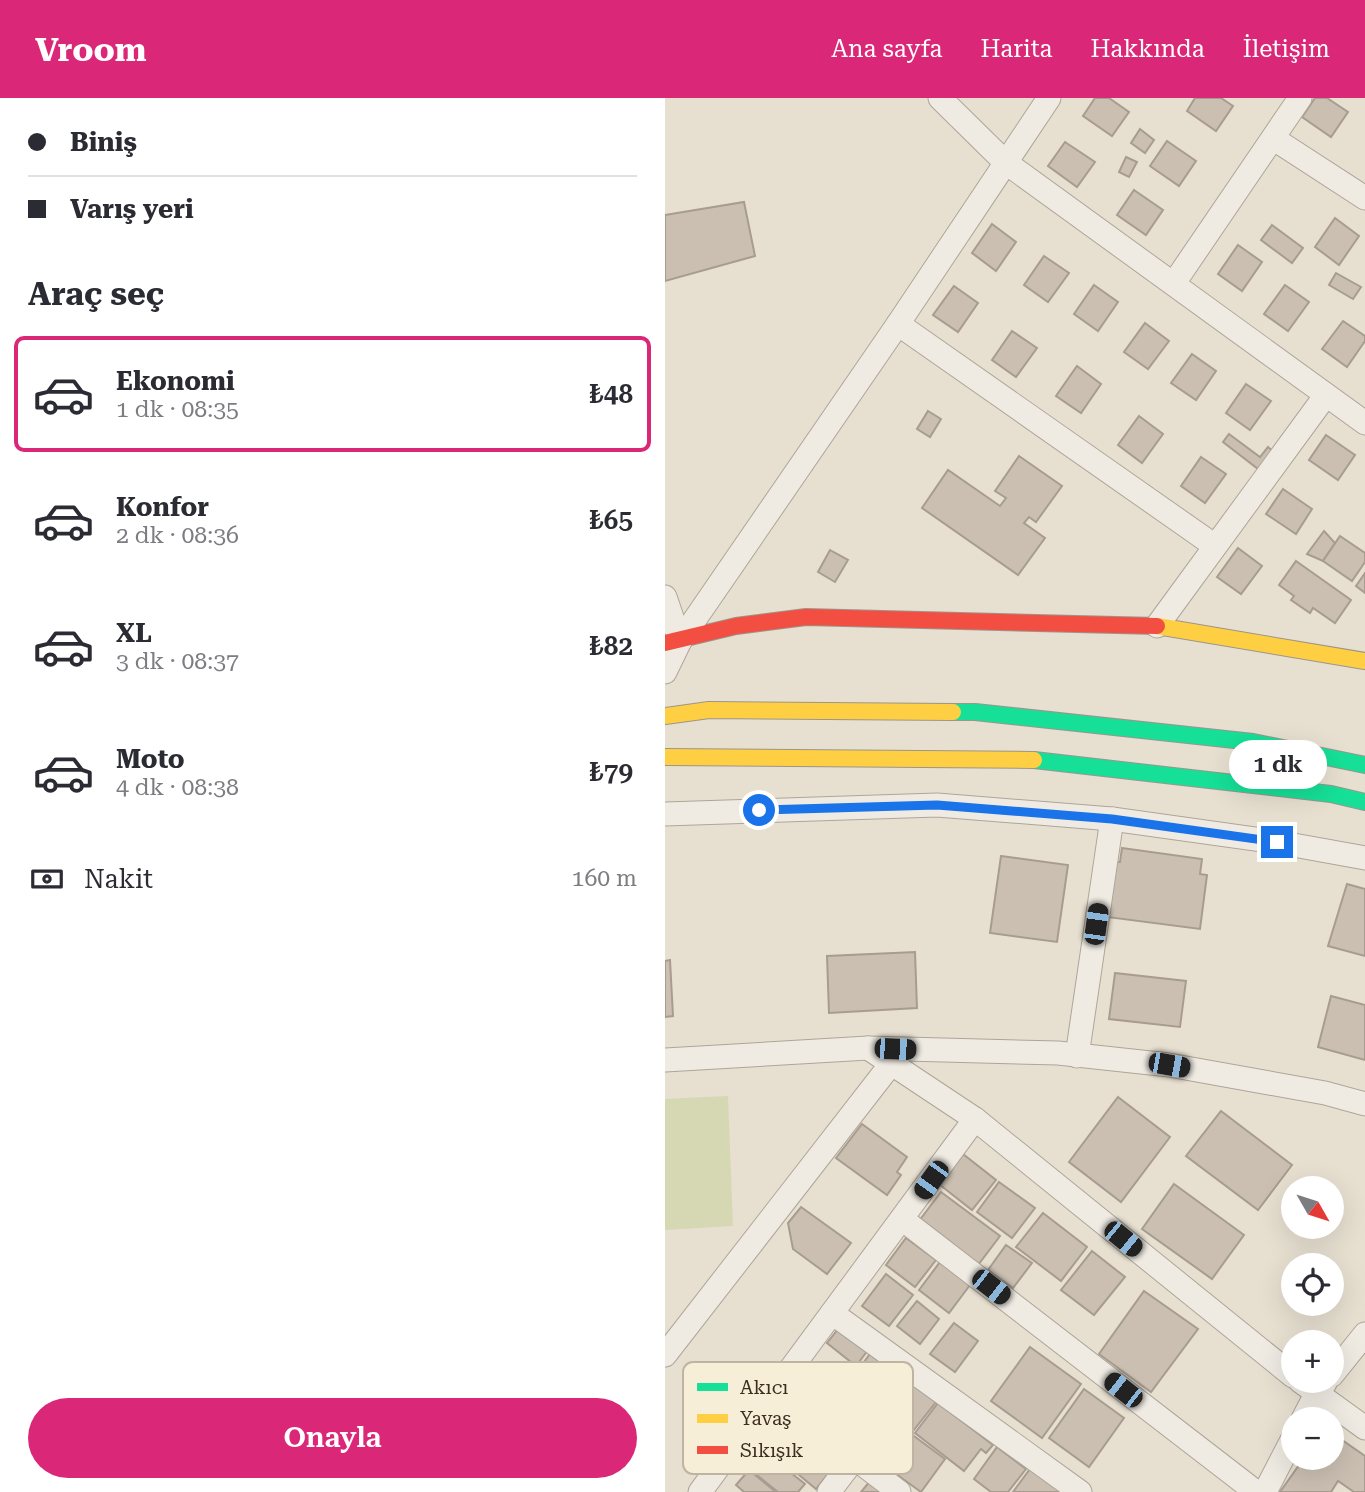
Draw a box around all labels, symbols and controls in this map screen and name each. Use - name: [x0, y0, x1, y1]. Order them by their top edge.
- text: Vroom: [35, 30, 147, 69]
- text: Ana sayfa: [831, 35, 942, 63]
- text: Harita: [980, 35, 1053, 63]
- text: Hakkında: [1091, 35, 1205, 63]
- text: İletişim: [1243, 35, 1330, 63]
- text: Biniş: [70, 127, 137, 157]
- text: Varış yeri: [70, 194, 194, 224]
- text: Araç seç: [28, 275, 164, 313]
- icon: car: [32, 363, 95, 426]
- text: Ekonomi: [116, 366, 235, 396]
- text: ₺48: [589, 379, 633, 409]
- text: 1 dk · 08:35: [116, 396, 239, 423]
- icon: car: [32, 489, 95, 552]
- text: Konfor: [116, 492, 209, 522]
- text: ₺65: [589, 505, 633, 535]
- text: 2 dk · 08:36: [116, 522, 239, 549]
- icon: car: [32, 615, 95, 678]
- text: XL: [116, 618, 152, 648]
- text: ₺82: [589, 631, 633, 661]
- text: 3 dk · 08:37: [116, 648, 239, 675]
- callout: 1 dk: [1228, 740, 1326, 790]
- icon: car: [32, 741, 95, 804]
- text: Moto: [116, 744, 185, 774]
- text: 1 dk: [1253, 751, 1303, 778]
- text: ₺79: [589, 757, 633, 787]
- text: 4 dk · 08:38: [116, 774, 239, 801]
- route start: [743, 794, 775, 826]
- route end: [1261, 826, 1293, 858]
- icon: cash: [28, 860, 66, 898]
- text: Nakit: [84, 864, 153, 894]
- text: 160 m: [572, 865, 637, 892]
- car: [1083, 902, 1110, 946]
- car: [874, 1038, 917, 1060]
- car: [1147, 1051, 1192, 1079]
- car: [911, 1157, 952, 1203]
- north arrow: [1281, 1176, 1344, 1239]
- map controls: [1281, 1176, 1344, 1470]
- car: [1101, 1218, 1146, 1260]
- button: locate: [1281, 1253, 1344, 1316]
- car: [968, 1266, 1015, 1308]
- button: +: [1281, 1330, 1344, 1393]
- legend: [683, 1362, 913, 1474]
- car: [1100, 1369, 1147, 1411]
- text: Akıcı: [740, 1376, 788, 1399]
- button: Onayla: [28, 1398, 637, 1478]
- text: Yavaş: [740, 1407, 791, 1430]
- button: −: [1281, 1407, 1344, 1470]
- text: Sıkışık: [740, 1439, 803, 1462]

